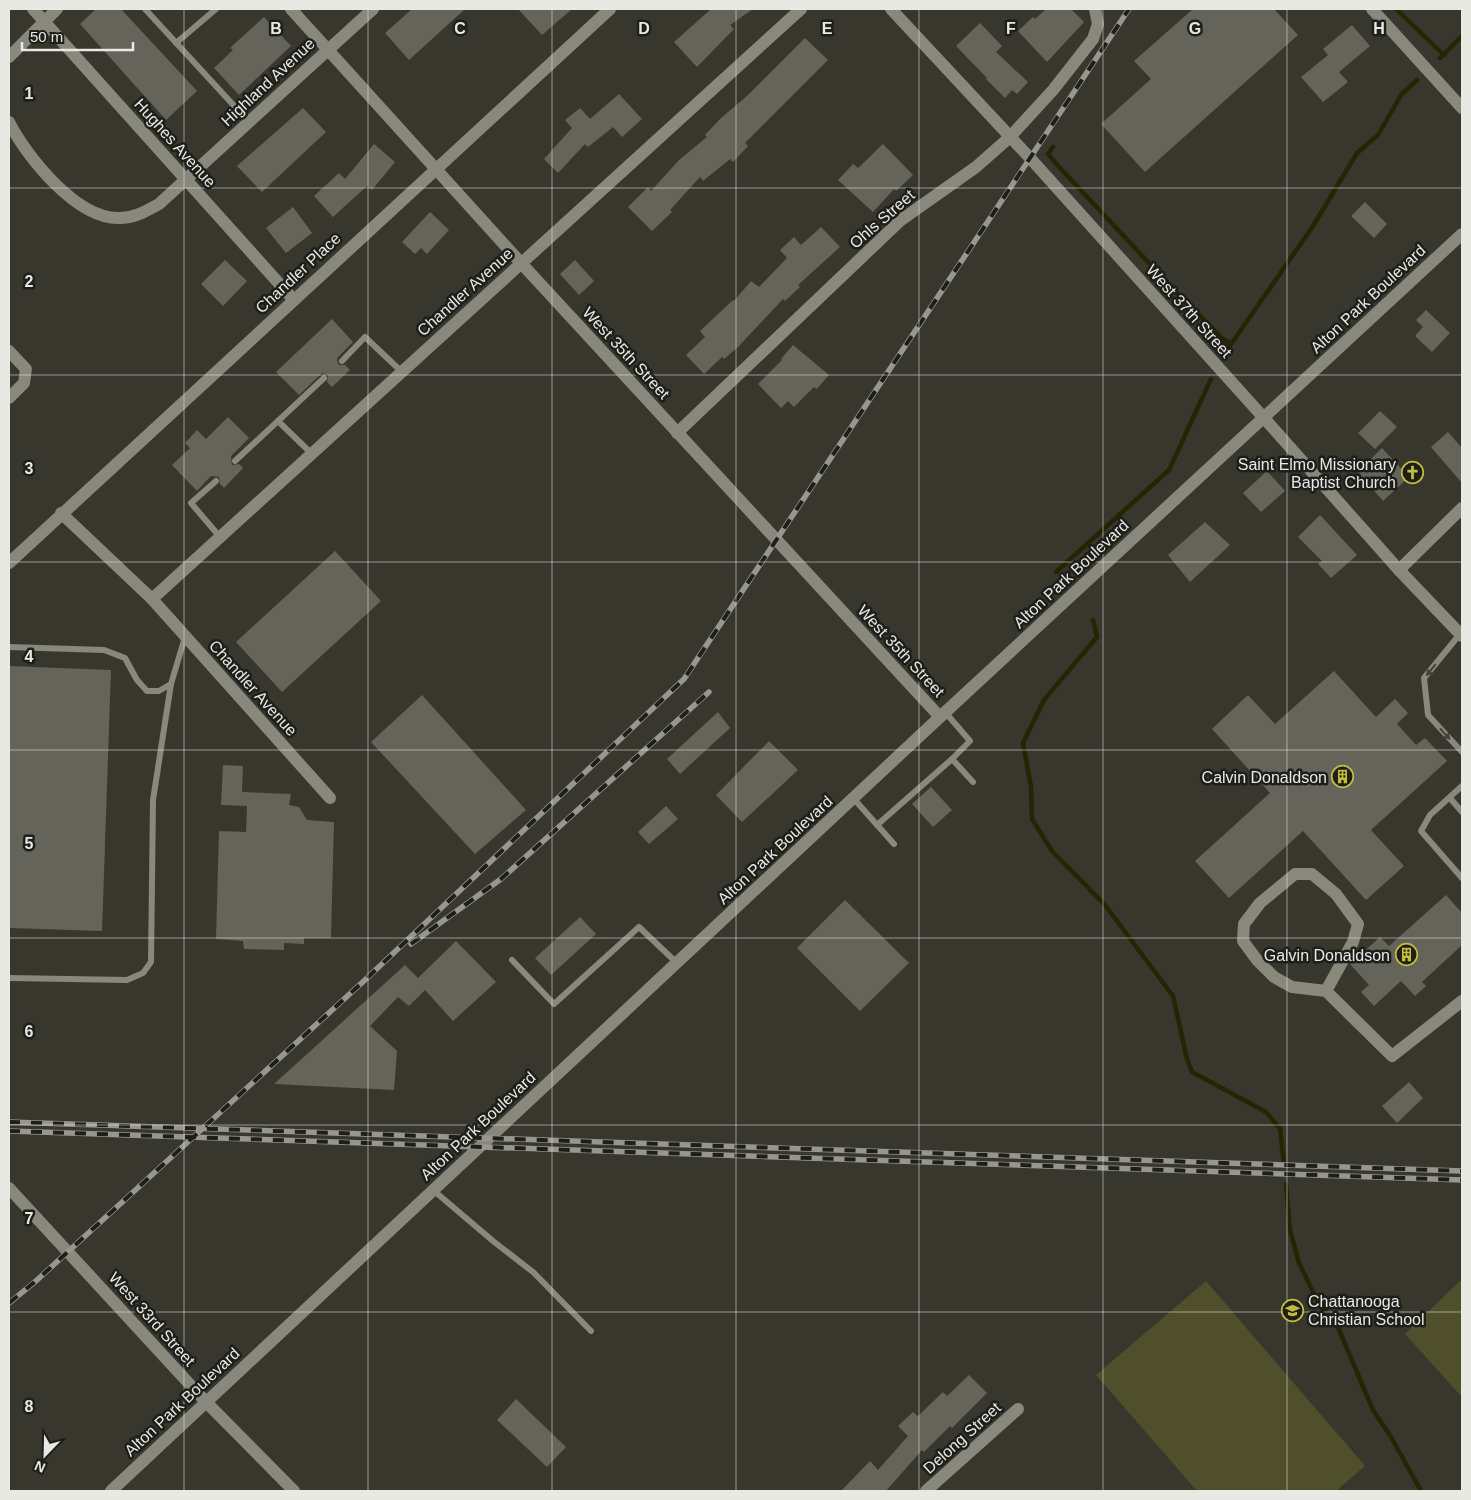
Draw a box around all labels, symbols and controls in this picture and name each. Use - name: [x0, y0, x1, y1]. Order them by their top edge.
- scale bar: [22, 20, 134, 52]
- text: B: [270, 20, 282, 37]
- text: C: [454, 20, 466, 37]
- text: D: [638, 20, 650, 37]
- text: E: [822, 20, 833, 37]
- text: F: [1006, 20, 1016, 37]
- text: G: [1189, 20, 1201, 37]
- text: H: [1373, 20, 1385, 37]
- text: 50 m: [30, 28, 63, 45]
- street label: Highland Avenue: [218, 35, 318, 129]
- text: 1: [25, 85, 34, 102]
- street label: Hughes Avenue: [131, 95, 219, 191]
- street label: Ohls Street: [846, 186, 918, 252]
- street label: Chandler Place: [252, 229, 344, 317]
- street label: Alton Park Boulevard: [1307, 242, 1429, 356]
- street label: Chandler Avenue: [414, 245, 516, 339]
- street label: West 37th Street: [1143, 261, 1235, 361]
- text: 2: [25, 273, 34, 290]
- street label: West 35th Street: [579, 304, 673, 403]
- place label: Saint Elmo Missionary Baptist Church: [1238, 456, 1396, 491]
- text: 3: [25, 460, 34, 477]
- church icon: Saint Elmo Missionary Baptist Church: [1400, 461, 1424, 485]
- street label: Alton Park Boulevard: [1010, 517, 1132, 631]
- street label: West 35th Street: [854, 602, 948, 701]
- street label: Chandler Avenue: [206, 637, 300, 739]
- text: 4: [25, 648, 34, 665]
- one-way arrow: [1425, 663, 1436, 676]
- one-way arrow: [1439, 727, 1451, 739]
- building icon: Calvin Donaldson: [1331, 765, 1355, 789]
- place label: Calvin Donaldson: [1202, 769, 1327, 786]
- street label: Alton Park Boulevard: [714, 793, 836, 907]
- text: 5: [25, 835, 34, 852]
- building icon: Galvin Donaldson: [1394, 943, 1418, 967]
- place label: Galvin Donaldson: [1264, 947, 1390, 964]
- text: 6: [25, 1023, 34, 1040]
- street label: Alton Park Boulevard: [417, 1069, 539, 1183]
- text: 7: [25, 1210, 34, 1227]
- street label: West 33rd Street: [106, 1269, 199, 1370]
- place label: Chattanooga Christian School: [1308, 1293, 1425, 1328]
- school or university icon: Chattanooga Christian School: [1280, 1298, 1304, 1322]
- street label: Alton Park Boulevard: [121, 1345, 243, 1459]
- text: 8: [25, 1398, 34, 1415]
- street label: Delong Street: [920, 1399, 1004, 1477]
- north arrow: [20, 1430, 70, 1480]
- text: N: [32, 1458, 48, 1476]

